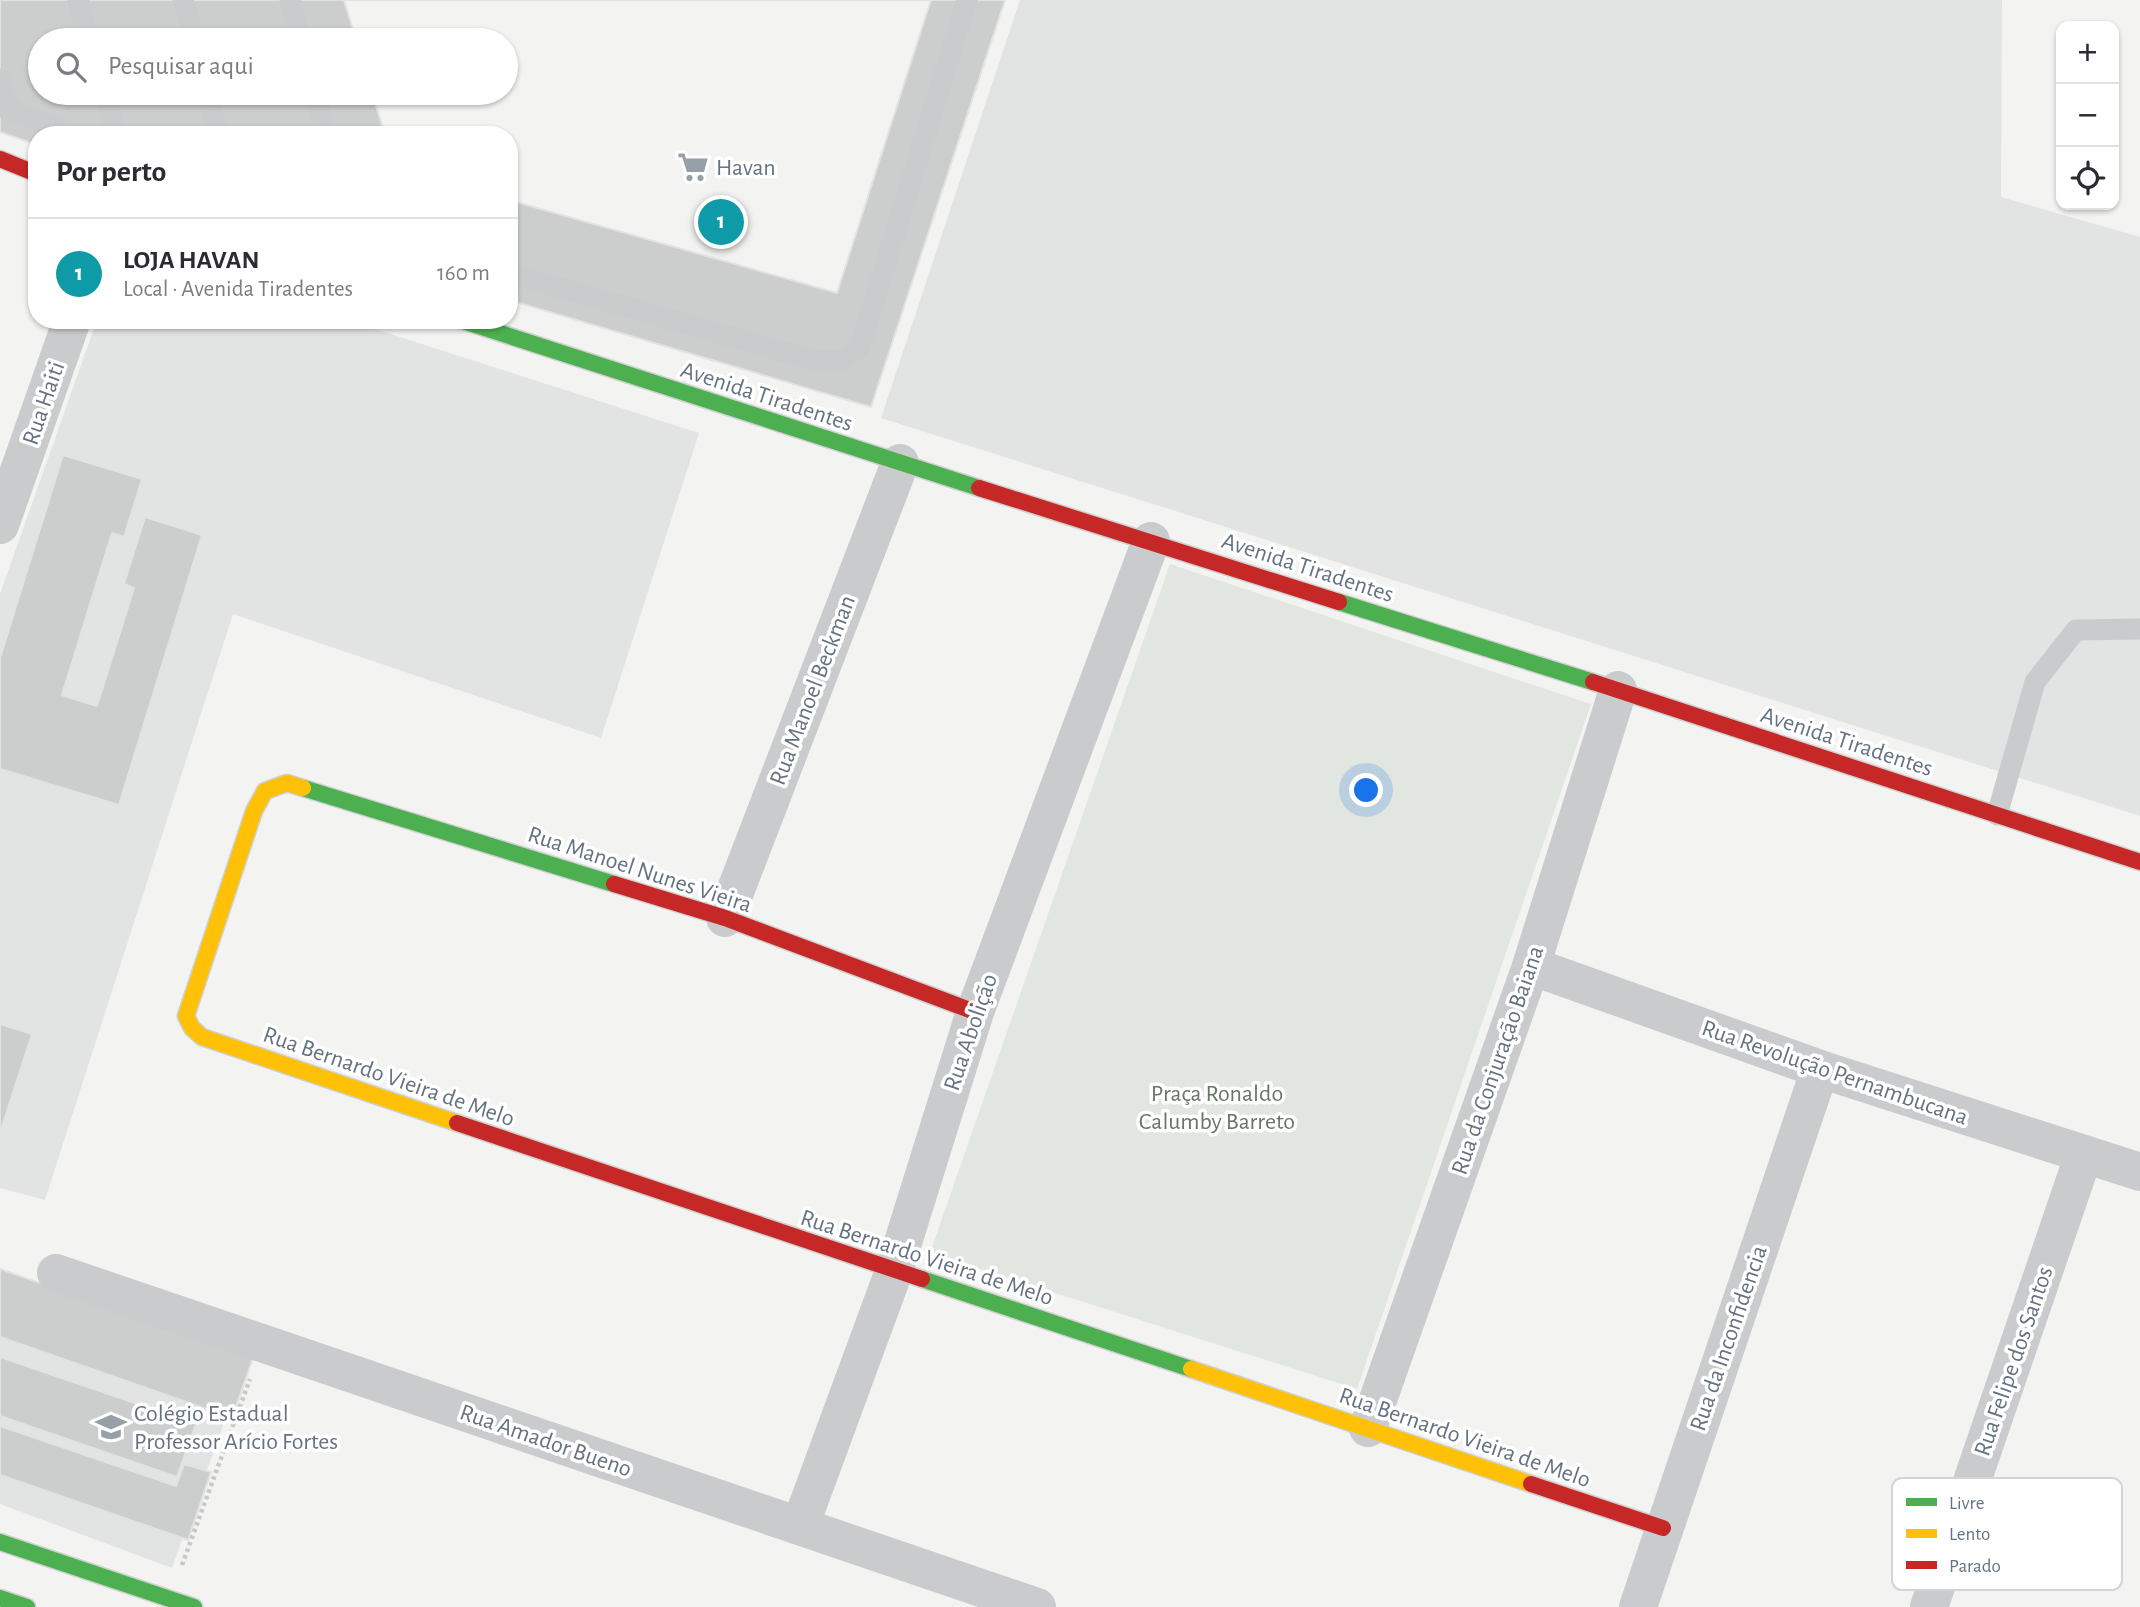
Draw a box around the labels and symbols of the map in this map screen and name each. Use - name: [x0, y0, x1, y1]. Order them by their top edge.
- supermarket icon: Havan: [676, 150, 710, 184]
- place label: Havan: [716, 156, 776, 180]
- pin: 1: [698, 196, 744, 248]
- street label: Avenida Tiradentes: [678, 358, 856, 436]
- street label: Rua Haiti: [19, 359, 69, 448]
- street label: Avenida Tiradentes: [1219, 529, 1397, 607]
- street label: Rua Manoel Beckman: [766, 592, 860, 789]
- street label: Avenida Tiradentes: [1758, 703, 1936, 781]
- your location: [1349, 773, 1383, 807]
- street label: Rua Manoel Nunes Vieira: [525, 822, 755, 918]
- street label: Rua da Conjuração Baiana: [1447, 943, 1548, 1178]
- street label: Rua Abolição: [940, 971, 1002, 1094]
- street label: Rua Revolução Pernambucana: [1698, 1016, 1971, 1130]
- street label: Rua Bernardo Vieira de Melo: [260, 1023, 517, 1131]
- park label: Praça Ronaldo Calumby Barreto: [1139, 1082, 1295, 1134]
- street label: Rua Bernardo Vieira de Melo: [797, 1206, 1056, 1310]
- street label: Rua da Inconfidencia: [1686, 1242, 1772, 1434]
- street label: Rua Felipe dos Santos: [1970, 1263, 2058, 1459]
- street label: Rua Bernardo Vieira de Melo: [1336, 1384, 1593, 1492]
- street label: Rua Amador Bueno: [457, 1400, 635, 1482]
- place label: Colégio Estadual Professor Arício Fortes: [134, 1402, 338, 1454]
- school or university icon: Colégio Estadual Professor Arício Fortes: [94, 1410, 128, 1444]
- legend: [1892, 1478, 2122, 1590]
- text: Livre: [1949, 1494, 1984, 1513]
- text: Lento: [1949, 1525, 1990, 1544]
- text: Parado: [1949, 1557, 2001, 1576]

